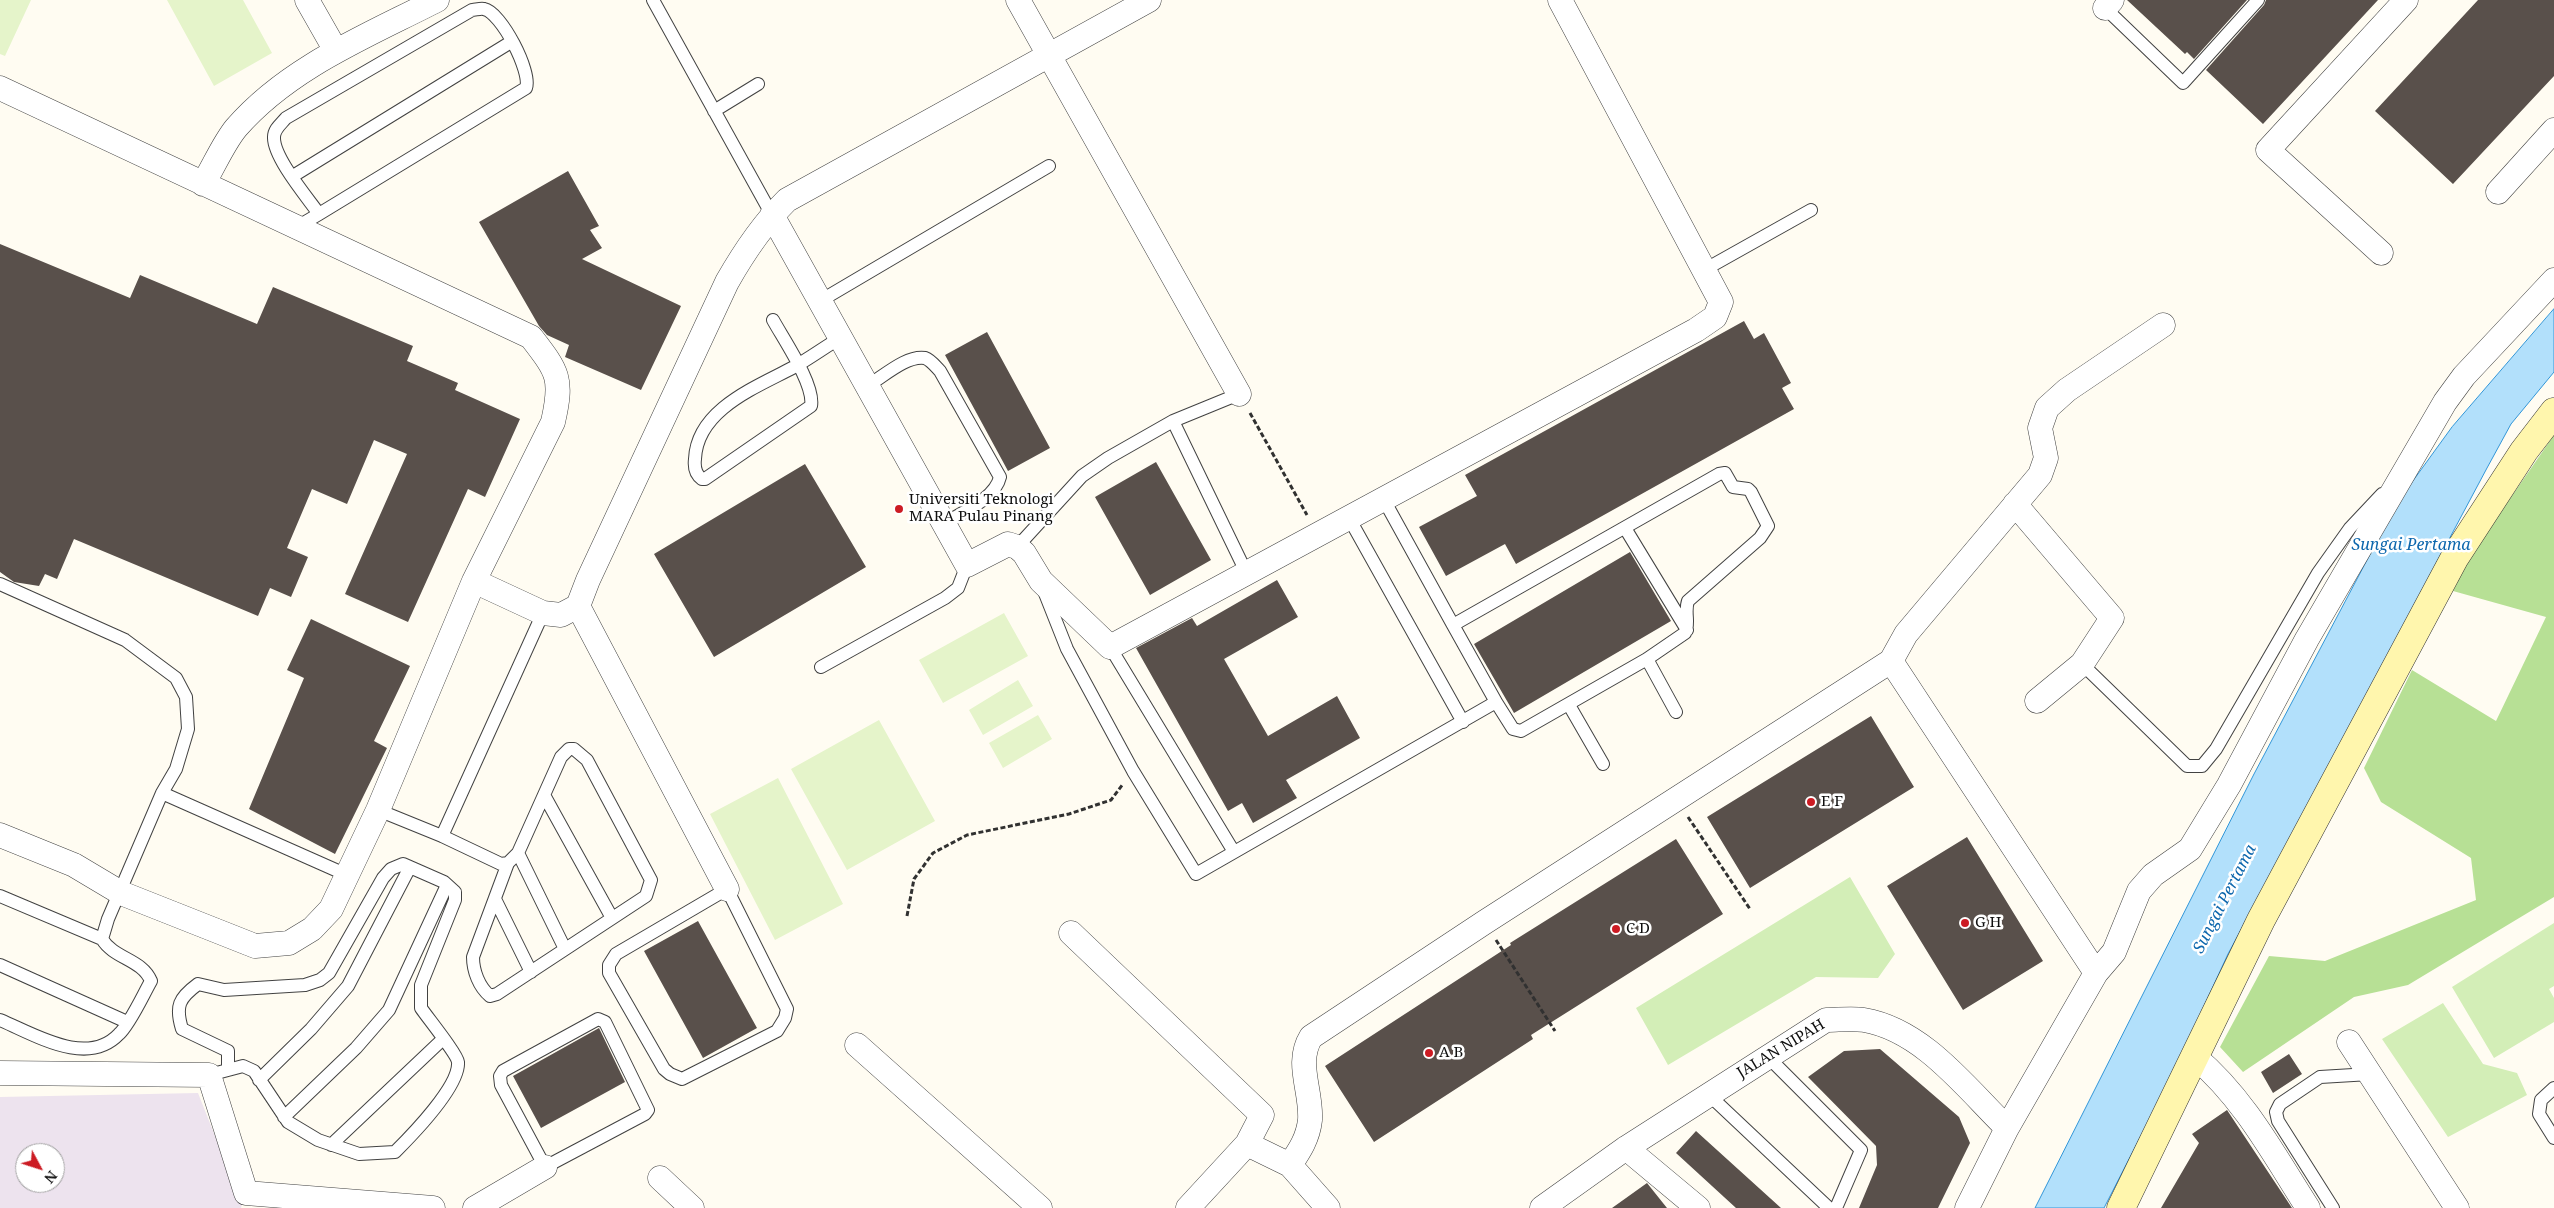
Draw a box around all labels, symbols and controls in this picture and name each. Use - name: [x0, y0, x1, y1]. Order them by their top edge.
- place label: Universiti Teknologi MARA Pulau Pinang: [909, 491, 1053, 526]
- marker: Universiti Teknologi MARA Pulau Pinang: [893, 503, 905, 515]
- water label: Sungai Pertama: [2351, 535, 2471, 555]
- place label: E F: [1821, 793, 1843, 811]
- marker: E F: [1805, 796, 1817, 808]
- water label: Sungai Pertama: [2189, 842, 2261, 956]
- place label: G H: [1975, 914, 2002, 932]
- marker: G H: [1959, 917, 1971, 929]
- place label: C D: [1626, 920, 1650, 938]
- marker: C D: [1610, 923, 1622, 935]
- street label: JALAN NIPAH: [1734, 1016, 1828, 1082]
- place label: A B: [1439, 1044, 1463, 1062]
- marker: A B: [1423, 1047, 1435, 1059]
- north arrow: [15, 1143, 65, 1193]
- text: N: [40, 1167, 62, 1188]

